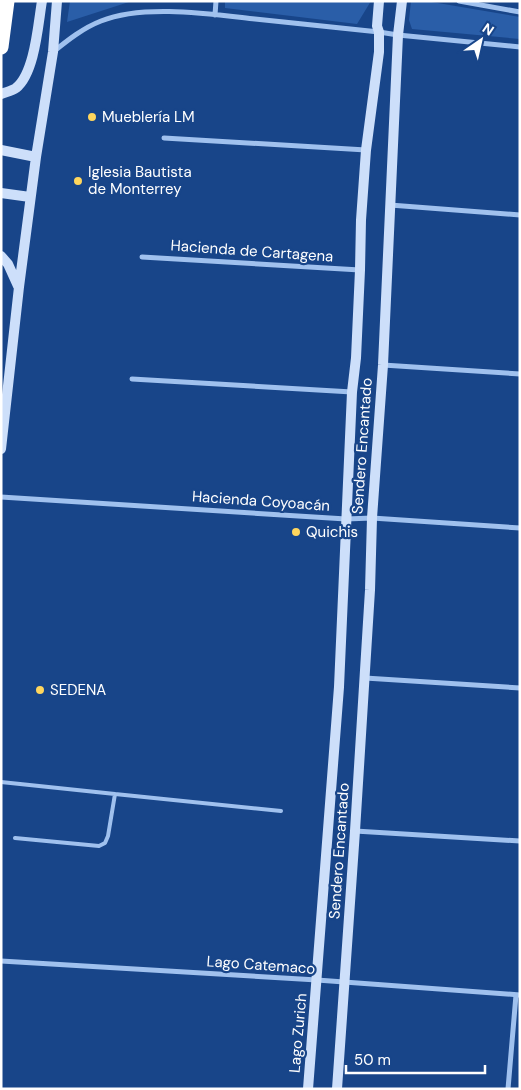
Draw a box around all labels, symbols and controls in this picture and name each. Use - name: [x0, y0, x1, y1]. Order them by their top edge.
- north arrow: [456, 15, 506, 65]
- text: N: [479, 19, 498, 40]
- place label: Mueblería LM: [102, 107, 195, 127]
- marker: Mueblería LM: [86, 111, 98, 123]
- place label: Iglesia Bautista de Monterrey: [88, 162, 192, 199]
- marker: Iglesia Bautista de Monterrey: [72, 175, 84, 187]
- street label: Hacienda de Cartagena: [170, 235, 334, 267]
- street label: Sendero Encantado: [347, 377, 377, 515]
- street label: Hacienda Coyoacán: [191, 486, 331, 516]
- place label: Quichis: [306, 522, 358, 542]
- marker: Quichis: [290, 526, 302, 538]
- place label: SEDENA: [50, 680, 106, 700]
- marker: SEDENA: [34, 684, 46, 696]
- street label: Sendero Encantado: [324, 782, 354, 920]
- street label: Lago Catemaco: [206, 951, 316, 979]
- street label: Lago Zurich: [285, 992, 311, 1074]
- scale bar: [346, 1042, 485, 1074]
- text: 50 m: [354, 1050, 391, 1070]

